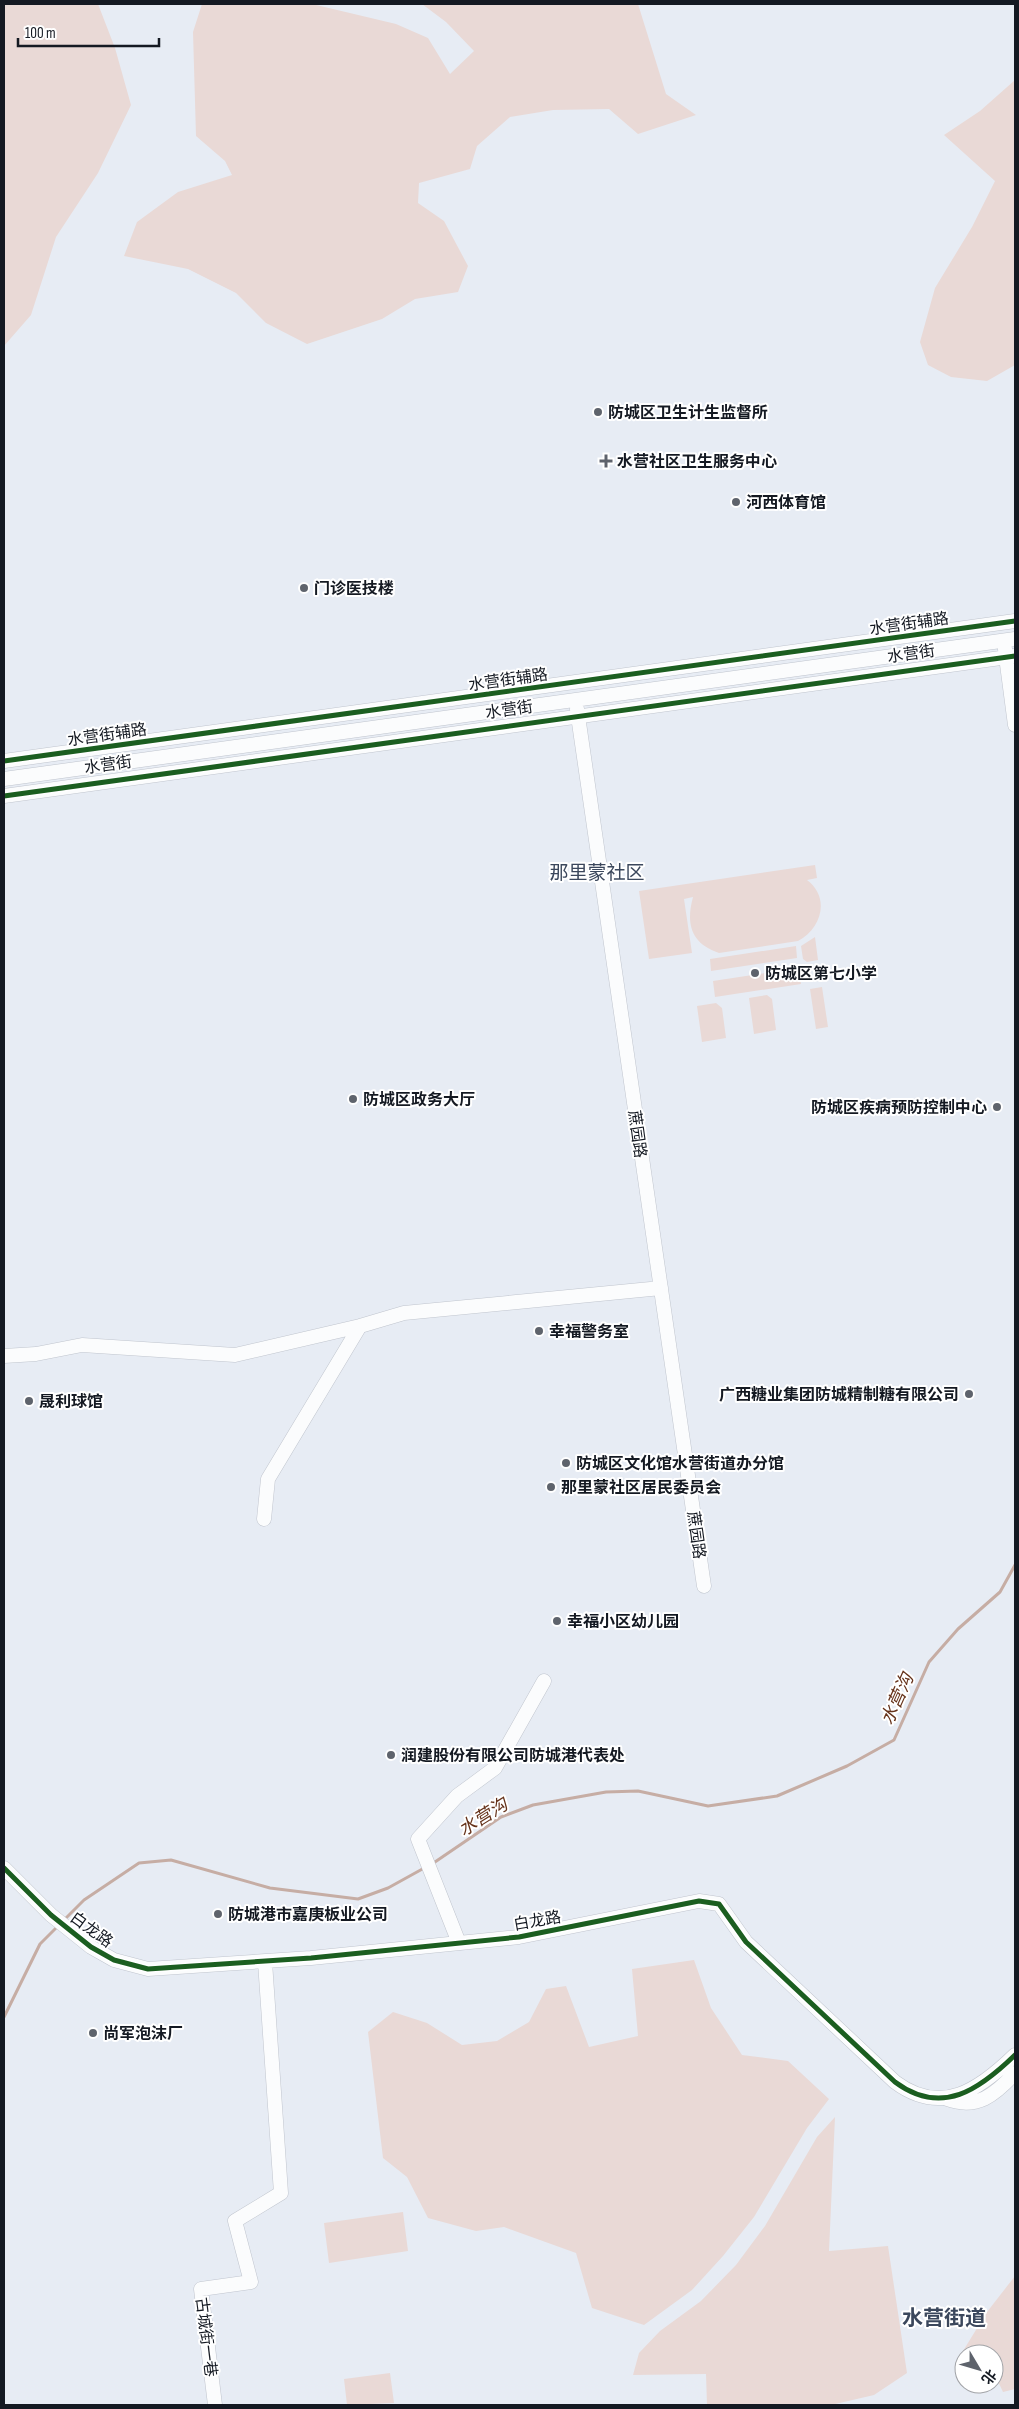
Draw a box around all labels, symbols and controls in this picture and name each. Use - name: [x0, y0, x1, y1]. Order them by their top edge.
- scale bar: [18, 15, 159, 47]
- text: 100 m: [25, 24, 56, 43]
- place label: 防城区卫生计生监督所: [608, 403, 768, 423]
- marker: 防城区卫生计生监督所: [592, 406, 604, 418]
- place label: 水营社区卫生服务中心: [617, 452, 777, 472]
- marker: 水营社区卫生服务中心: [599, 454, 613, 468]
- place label: 河西体育馆: [746, 494, 826, 513]
- marker: 河西体育馆: [730, 496, 742, 508]
- place label: 门诊医技楼: [314, 580, 394, 599]
- marker: 门诊医技楼: [298, 582, 310, 594]
- street label: 水营街辅路: [868, 610, 950, 639]
- street label: 水营街: [886, 642, 936, 667]
- street label: 水营街辅路: [467, 666, 549, 695]
- street label: 水营街: [484, 698, 534, 723]
- street label: 水营街辅路: [66, 721, 148, 750]
- street label: 水营街: [83, 753, 133, 778]
- district label: 那里蒙社区: [549, 862, 645, 885]
- place label: 防城区第七小学: [765, 964, 877, 984]
- marker: 防城区第七小学: [749, 967, 761, 979]
- place label: 防城区政务大厅: [363, 1090, 475, 1110]
- marker: 防城区政务大厅: [347, 1093, 359, 1105]
- place label: 防城区疾病预防控制中心: [811, 1098, 987, 1118]
- marker: 防城区疾病预防控制中心: [991, 1101, 1003, 1113]
- street label: 蔗园路: [624, 1109, 649, 1159]
- place label: 幸福警务室: [549, 1323, 629, 1342]
- marker: 幸福警务室: [533, 1325, 545, 1337]
- place label: 广西糖业集团防城精制糖有限公司: [719, 1385, 959, 1405]
- marker: 广西糖业集团防城精制糖有限公司: [963, 1388, 975, 1400]
- place label: 晟利球馆: [39, 1393, 103, 1412]
- marker: 晟利球馆: [23, 1395, 35, 1407]
- place label: 防城区文化馆水营街道办分馆: [576, 1454, 784, 1474]
- marker: 防城区文化馆水营街道办分馆: [560, 1457, 572, 1469]
- place label: 那里蒙社区居民委员会: [561, 1478, 721, 1498]
- marker: 那里蒙社区居民委员会: [545, 1481, 557, 1493]
- street label: 蔗园路: [683, 1510, 708, 1560]
- place label: 幸福小区幼儿园: [567, 1612, 679, 1632]
- marker: 幸福小区幼儿园: [551, 1615, 563, 1627]
- water label: 水营沟: [877, 1668, 919, 1728]
- place label: 润建股份有限公司防城港代表处: [401, 1746, 625, 1766]
- marker: 润建股份有限公司防城港代表处: [385, 1749, 397, 1761]
- water label: 水营沟: [455, 1793, 513, 1841]
- place label: 防城港市嘉庚板业公司: [228, 1905, 388, 1925]
- street label: 白龙路: [66, 1908, 116, 1952]
- marker: 防城港市嘉庚板业公司: [212, 1908, 224, 1920]
- street label: 白龙路: [512, 1908, 563, 1935]
- place label: 尚军泡沫厂: [103, 2025, 183, 2044]
- marker: 尚军泡沫厂: [87, 2027, 99, 2039]
- street label: 古城街一巷: [191, 2296, 220, 2378]
- district label: 水营街道: [902, 2306, 986, 2331]
- north arrow: [954, 2344, 1004, 2394]
- text: 北: [978, 2366, 1000, 2387]

